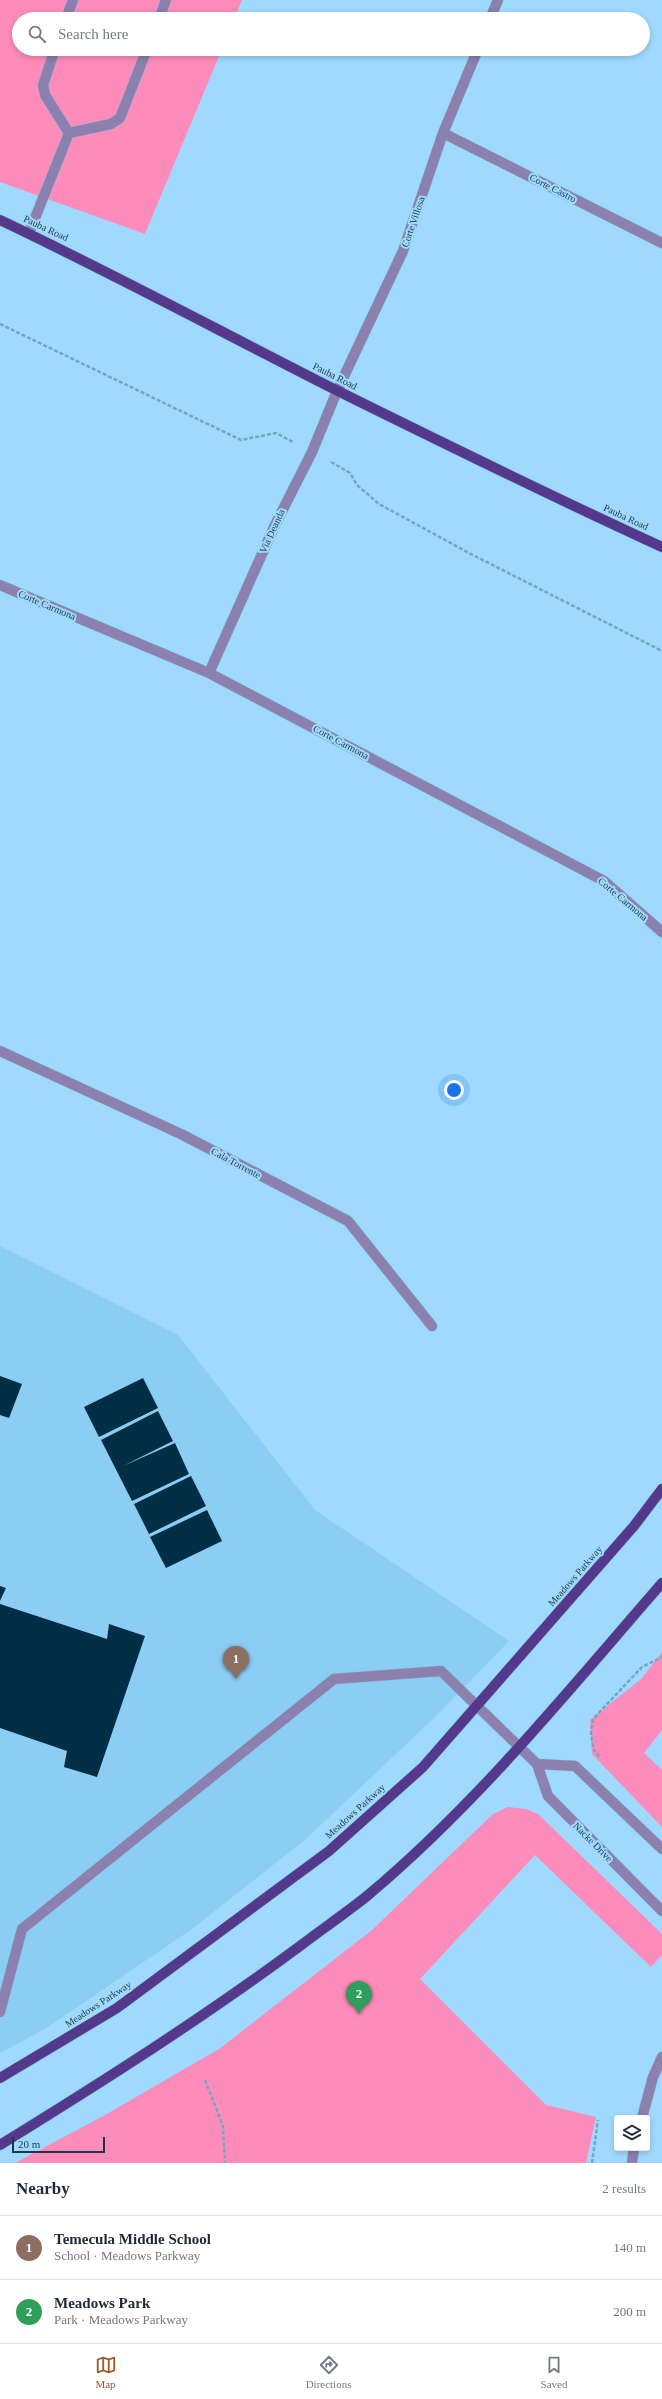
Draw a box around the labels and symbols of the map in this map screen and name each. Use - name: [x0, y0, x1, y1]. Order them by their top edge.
- street label: Corte Castro: [528, 172, 578, 204]
- street label: Corte Villosa: [399, 195, 427, 249]
- street label: Pauba Road: [22, 213, 70, 243]
- street label: Pauba Road: [311, 360, 359, 392]
- street label: Pauba Road: [602, 502, 650, 532]
- street label: Via Deanda: [257, 507, 287, 555]
- street label: Corte Carmona: [17, 588, 78, 622]
- street label: Corte Carmona: [311, 723, 371, 762]
- street label: Corte Carmona: [596, 875, 650, 923]
- your location: [444, 1080, 464, 1100]
- street label: Cala Torrente: [209, 1145, 263, 1181]
- street label: Meadows Parkway: [546, 1544, 604, 1608]
- pin: 1: [223, 1646, 249, 1679]
- street label: Meadows Parkway: [323, 1781, 387, 1841]
- street label: Nacke Drive: [571, 1820, 615, 1864]
- street label: Meadows Parkway: [63, 1979, 133, 2029]
- pin: 2: [346, 1981, 372, 2014]
- scale bar: [12, 2135, 105, 2154]

